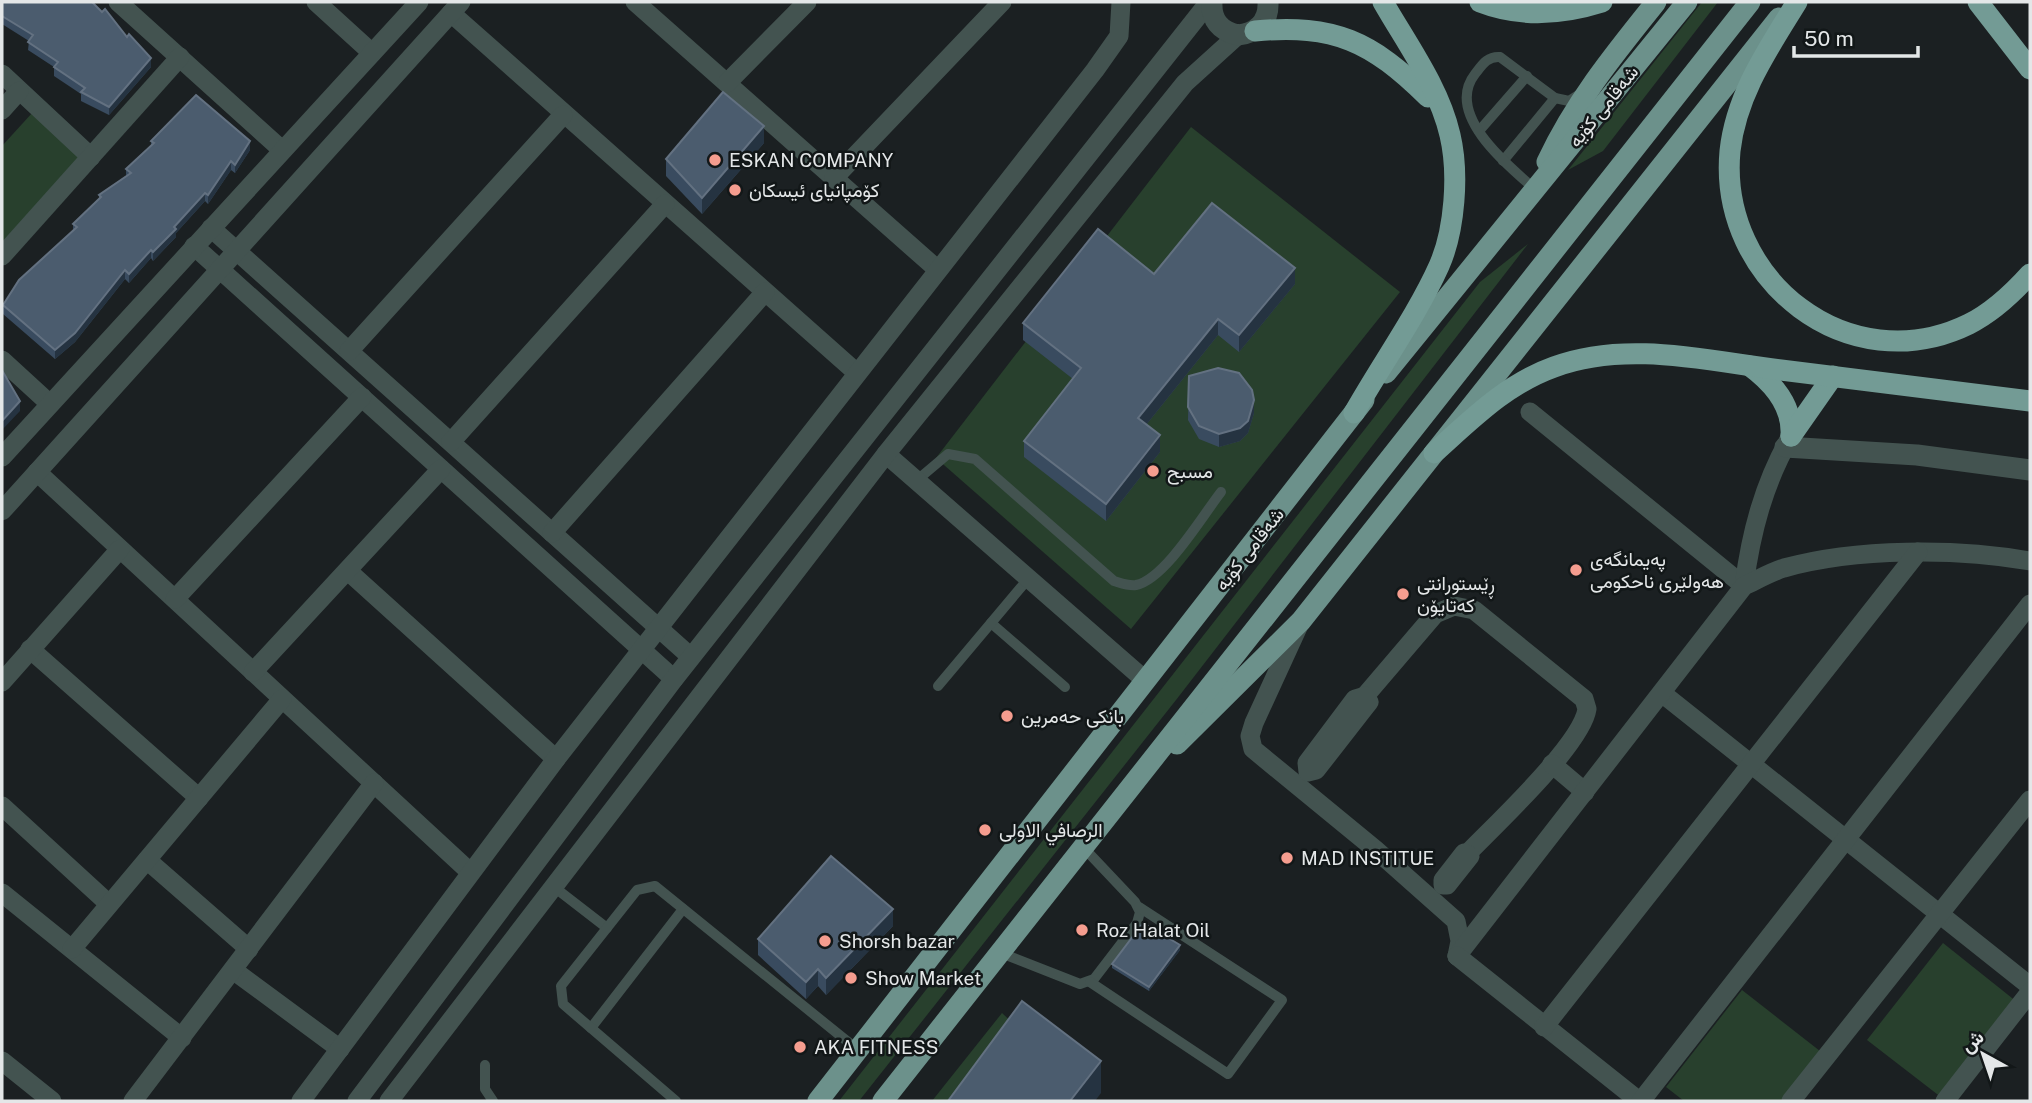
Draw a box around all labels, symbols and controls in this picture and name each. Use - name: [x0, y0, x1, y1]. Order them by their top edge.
- scale bar: [1794, 14, 1918, 58]
- text: 50 m: [1804, 26, 1854, 51]
- street label: شەقامی کۆیە: [1563, 61, 1643, 152]
- place label: ESKAN COMPANY: [729, 149, 894, 171]
- marker: ESKAN COMPANY: [707, 152, 723, 168]
- place label: کۆمپانیای ئیسکان: [749, 179, 879, 204]
- marker: کۆمپانیای ئیسکان: [727, 182, 743, 198]
- place label: مسبح: [1167, 460, 1213, 485]
- marker: مسبح: [1145, 463, 1161, 479]
- street label: شەقامی کۆیە: [1210, 503, 1289, 595]
- place label: پەیمانگەی هەولێری ناحکومی: [1590, 548, 1724, 593]
- marker: پەیمانگەی هەولێری ناحکومی: [1568, 562, 1584, 578]
- place label: ڕێستورانتی کەتایۆن: [1417, 572, 1495, 617]
- marker: ڕێستورانتی کەتایۆن: [1395, 586, 1411, 602]
- place label: بانكی حه‌مرین: [1021, 705, 1124, 728]
- marker: بانكی حه‌مرین: [999, 708, 1015, 724]
- place label: الرصافي الاولى: [999, 819, 1103, 846]
- marker: الرصافي الاولى: [977, 822, 993, 838]
- place label: MAD INSTITUE: [1301, 847, 1434, 869]
- marker: MAD INSTITUE: [1279, 850, 1295, 866]
- place label: Roz Halat Oil: [1096, 919, 1210, 941]
- marker: Roz Halat Oil: [1074, 922, 1090, 938]
- place label: Shorsh bazar: [839, 930, 955, 952]
- marker: Shorsh bazar: [817, 933, 833, 949]
- place label: Show Market: [865, 967, 981, 989]
- marker: Show Market: [843, 970, 859, 986]
- north arrow: [1948, 1019, 2018, 1089]
- text: ش: [1956, 1025, 1989, 1058]
- place label: AKA FITNESS: [814, 1036, 939, 1058]
- marker: AKA FITNESS: [792, 1039, 808, 1055]

